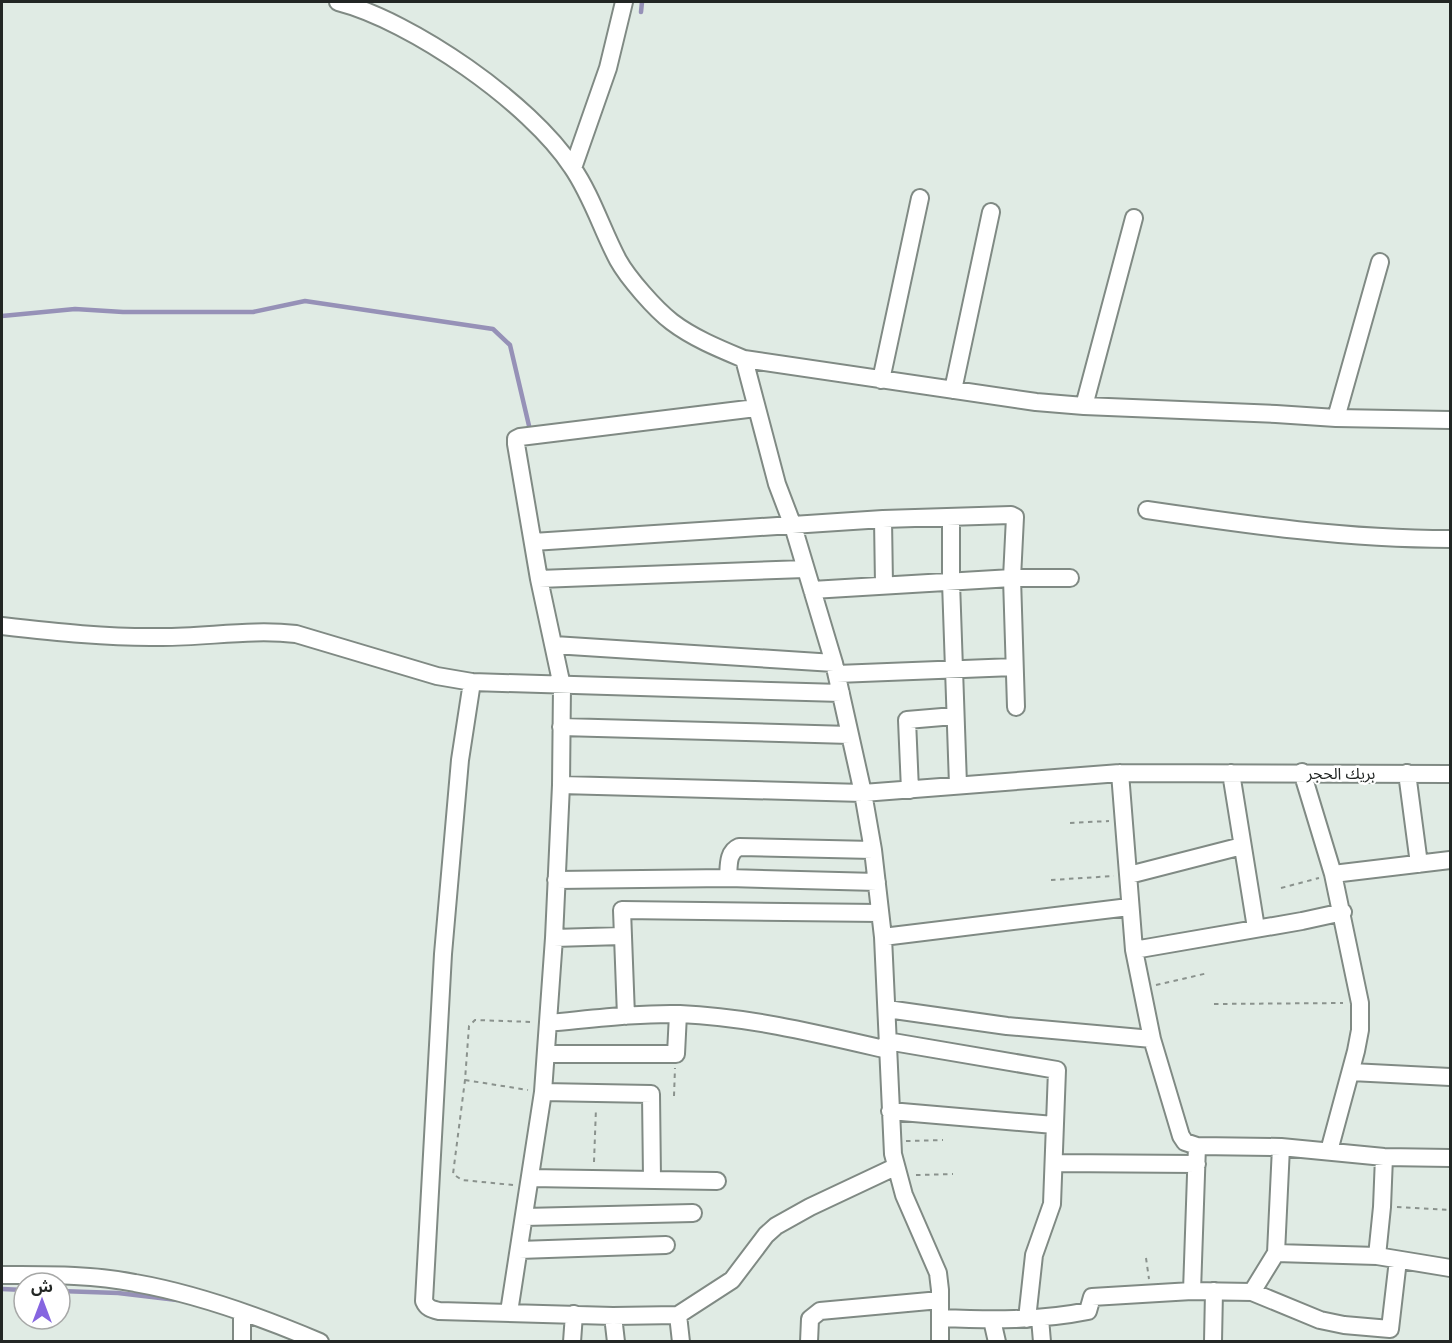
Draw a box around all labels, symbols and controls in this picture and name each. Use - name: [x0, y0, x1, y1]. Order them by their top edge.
- street label: بريك الحجر: [1306, 764, 1375, 783]
- north arrow: [12, 1271, 72, 1331]
- text: ش: [31, 1277, 53, 1296]

